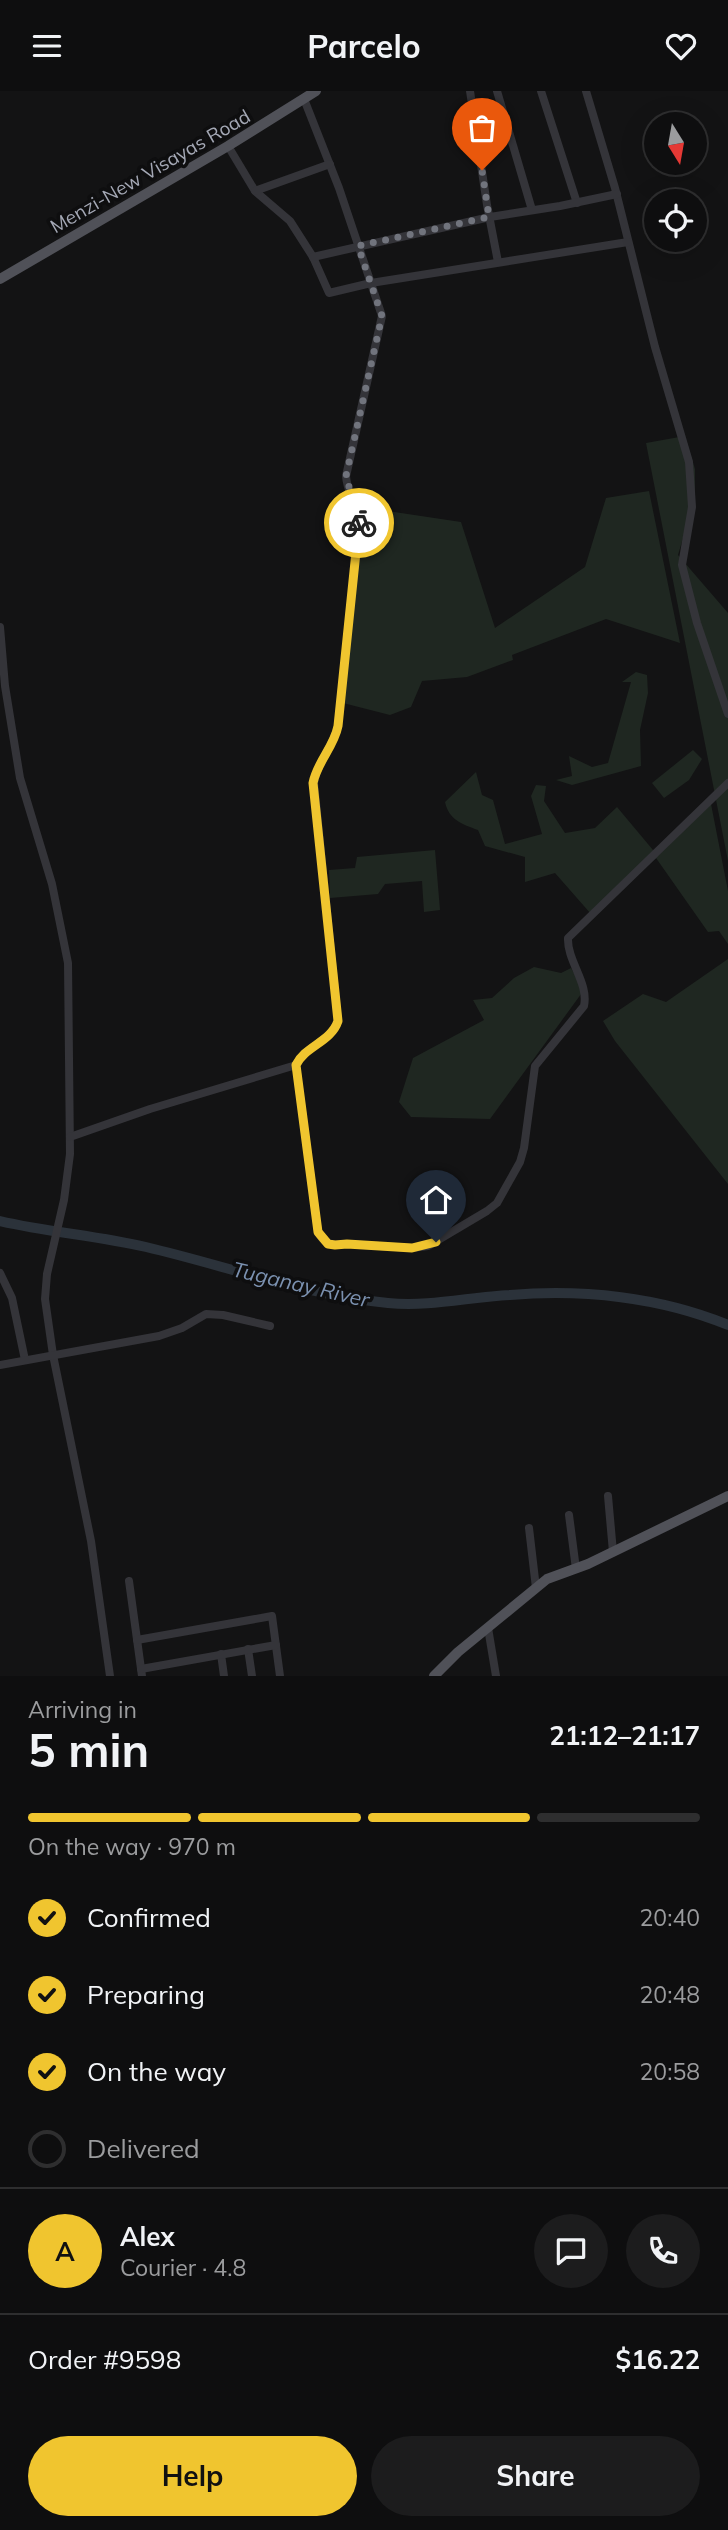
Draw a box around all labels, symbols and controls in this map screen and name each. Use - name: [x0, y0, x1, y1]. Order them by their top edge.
- text: Parcelo: [307, 26, 421, 66]
- icon: menu: [28, 27, 66, 65]
- icon: heart: [662, 27, 700, 65]
- pin: [452, 98, 512, 170]
- street label: Menzi-New Visayas Road: [46, 104, 254, 238]
- icon: bag: [463, 109, 501, 147]
- north arrow: [644, 112, 707, 175]
- map controls: [644, 112, 707, 252]
- button: locate: [644, 189, 707, 252]
- courier: [324, 488, 394, 558]
- icon: bike: [340, 504, 378, 542]
- pin: [406, 1170, 466, 1242]
- icon: home: [417, 1181, 455, 1219]
- water label: Tuganay River: [230, 1256, 373, 1313]
- text: Arriving in: [28, 1695, 137, 1724]
- text: 21:12–21:17: [549, 1719, 700, 1752]
- text: 5 min: [28, 1721, 149, 1779]
- text: On the way · 970 m: [28, 1832, 236, 1861]
- icon: check: [28, 1899, 66, 1937]
- text: Confirmed: [87, 1901, 211, 1934]
- text: 20:40: [640, 1903, 700, 1932]
- icon: check: [28, 1976, 66, 2014]
- text: Preparing: [87, 1978, 205, 2011]
- text: 20:48: [640, 1980, 700, 2009]
- icon: check: [28, 2053, 66, 2091]
- text: On the way: [87, 2055, 226, 2088]
- text: 20:58: [640, 2057, 700, 2086]
- text: Delivered: [87, 2132, 200, 2165]
- button: chat: [534, 2214, 608, 2288]
- button: phone: [626, 2214, 700, 2288]
- text: Alex: [120, 2220, 175, 2253]
- text: A: [55, 2235, 75, 2268]
- text: Courier · 4.8: [120, 2253, 246, 2282]
- text: Order #9598: [28, 2343, 181, 2376]
- text: $16.22: [616, 2343, 700, 2376]
- button: Help: [28, 2436, 357, 2516]
- button: Share: [371, 2436, 700, 2516]

